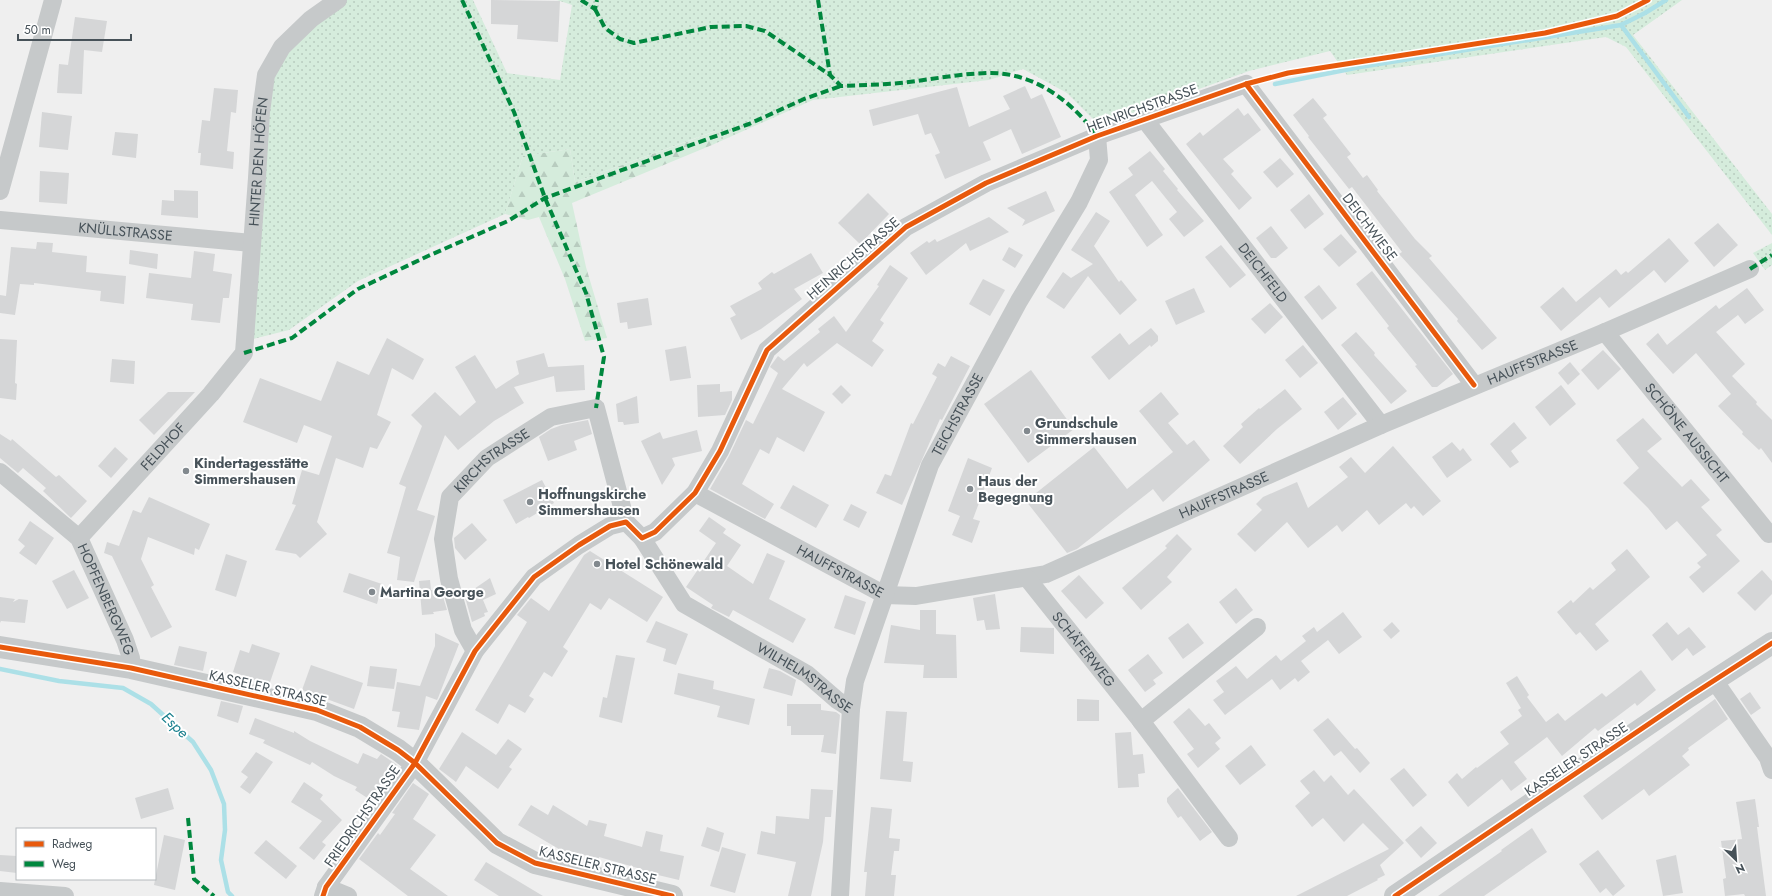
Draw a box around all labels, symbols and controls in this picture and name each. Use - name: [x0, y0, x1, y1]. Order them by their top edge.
- scale bar: [18, 16, 131, 42]
- text: 50 m: [24, 21, 51, 39]
- street label: HEINRICHSTRASSE: [1084, 79, 1200, 137]
- street label: HINTER DEN HÖFEN: [243, 96, 273, 227]
- street label: DEICHWIESE: [1338, 189, 1402, 265]
- street label: HEINRICHSTRASSE: [802, 212, 904, 304]
- street label: KNÜLLSTRASSE: [77, 217, 173, 246]
- street label: DEICHFELD: [1234, 239, 1293, 307]
- street label: HAUFFSTRASSE: [1484, 334, 1581, 390]
- street label: TEICHSTRASSE: [927, 369, 988, 459]
- street label: SCHÖNE AUSSICHT: [1640, 378, 1734, 488]
- place label: Grundschule Simmershausen: [1035, 413, 1137, 449]
- street label: FELDHOF: [136, 418, 190, 475]
- street label: KIRCHSTRASSE: [449, 423, 533, 497]
- marker: Grundschule Simmershausen: [1022, 426, 1032, 436]
- place label: Kindertagesstätte Simmershausen: [194, 453, 308, 489]
- marker: Kindertagesstätte Simmershausen: [181, 466, 191, 476]
- street label: HAUFFSTRASSE: [1176, 466, 1272, 524]
- place label: Haus der Begegnung: [978, 471, 1053, 507]
- place label: Hoffnungskirche Simmershausen: [538, 484, 646, 520]
- marker: Haus der Begegnung: [965, 484, 975, 494]
- marker: Hoffnungskirche Simmershausen: [525, 497, 535, 507]
- street label: HAUFFSTRASSE: [793, 539, 888, 603]
- street label: HOPFENBERGWEG: [73, 540, 139, 658]
- place label: Hotel Schönewald: [605, 554, 723, 574]
- marker: Hotel Schönewald: [592, 559, 602, 569]
- place label: Martina George: [380, 582, 484, 602]
- marker: Martina George: [367, 587, 377, 597]
- street label: SCHÄFERWEG: [1047, 607, 1120, 691]
- street label: WILHELMSTRASSE: [753, 637, 857, 718]
- street label: KASSELER STRASSE: [207, 665, 329, 711]
- water label: Espe: [157, 707, 194, 744]
- street label: KASSELER STRASSE: [1520, 717, 1632, 801]
- street label: FRIEDRICHSTRASSE: [319, 761, 405, 871]
- legend: [16, 828, 156, 880]
- text: Radweg: [52, 835, 92, 853]
- north arrow: [1716, 840, 1756, 880]
- street label: KASSELER STRASSE: [537, 841, 659, 889]
- text: Weg: [52, 855, 76, 873]
- text: N: [1733, 860, 1748, 878]

